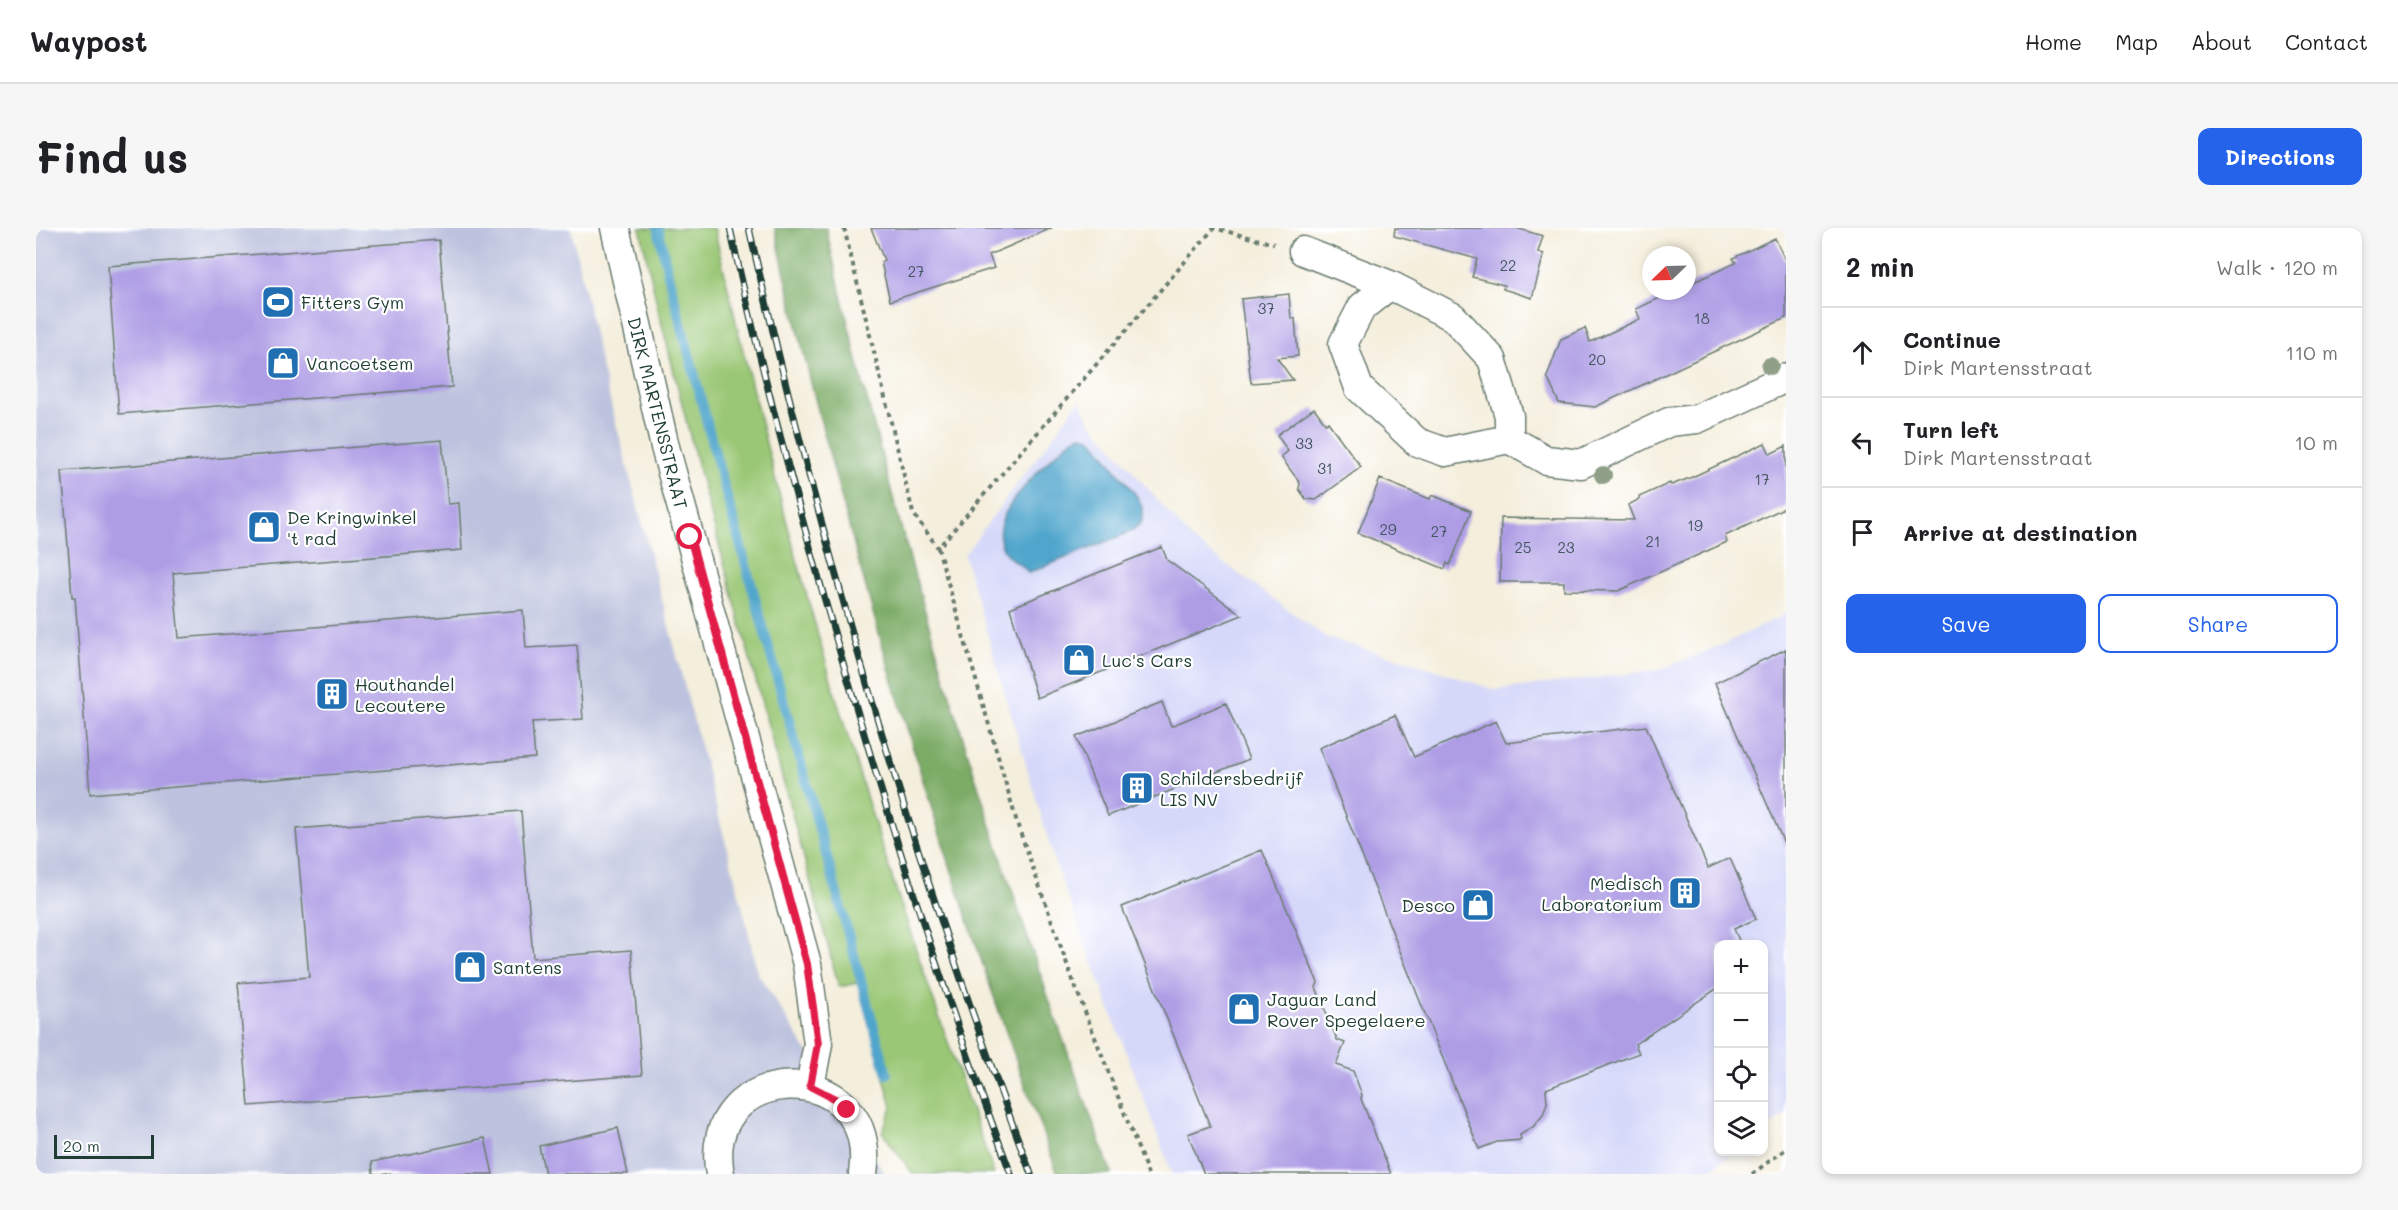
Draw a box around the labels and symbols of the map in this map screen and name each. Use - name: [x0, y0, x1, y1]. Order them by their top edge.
- north arrow: [1642, 246, 1696, 300]
- house number: 22: [1500, 255, 1516, 275]
- house number: 27: [908, 261, 924, 281]
- sports icon: Fitters Gym: [260, 284, 296, 320]
- place label: Fitters Gym: [301, 290, 404, 314]
- house number: 37: [1257, 298, 1275, 318]
- house number: 18: [1694, 308, 1710, 328]
- street label: DIRK MARTENSSTRAAT: [623, 314, 693, 512]
- shop icon: Vancoetsem: [265, 345, 301, 381]
- house number: 20: [1588, 349, 1606, 369]
- place label: Vancoetsem: [306, 351, 413, 375]
- house number: 33: [1295, 433, 1313, 453]
- house number: 31: [1317, 458, 1333, 478]
- house number: 17: [1754, 469, 1770, 489]
- place label: De Kringwinkel 't rad: [287, 505, 417, 550]
- shop icon: De Kringwinkel 't rad: [246, 509, 282, 545]
- house number: 19: [1687, 515, 1703, 535]
- house number: 29: [1379, 519, 1397, 539]
- house number: 27: [1431, 521, 1447, 541]
- route start: [676, 523, 702, 549]
- house number: 21: [1645, 531, 1661, 551]
- house number: 25: [1514, 537, 1532, 557]
- house number: 23: [1557, 537, 1575, 557]
- shop icon: Luc's Cars: [1061, 642, 1097, 678]
- place label: Luc's Cars: [1102, 648, 1192, 672]
- place label: Houthandel Lecoutere: [355, 672, 455, 717]
- building icon: Houthandel Lecoutere: [314, 676, 350, 712]
- place label: Schildersbedrijf LIS NV: [1160, 766, 1304, 811]
- building icon: Schildersbedrijf LIS NV: [1119, 770, 1155, 806]
- place label: Medisch Laboratorium: [1542, 871, 1662, 916]
- building icon: Medisch Laboratorium: [1667, 875, 1703, 911]
- shop icon: Desco: [1460, 887, 1496, 923]
- place label: Desco: [1401, 893, 1455, 917]
- shop icon: Santens: [452, 949, 488, 985]
- place label: Santens: [493, 955, 562, 979]
- place label: Jaguar Land Rover Spegelaere: [1267, 987, 1426, 1032]
- shop icon: Jaguar Land Rover Spegelaere: [1226, 991, 1262, 1027]
- route end: [833, 1096, 859, 1122]
- scale bar: [54, 1132, 154, 1160]

